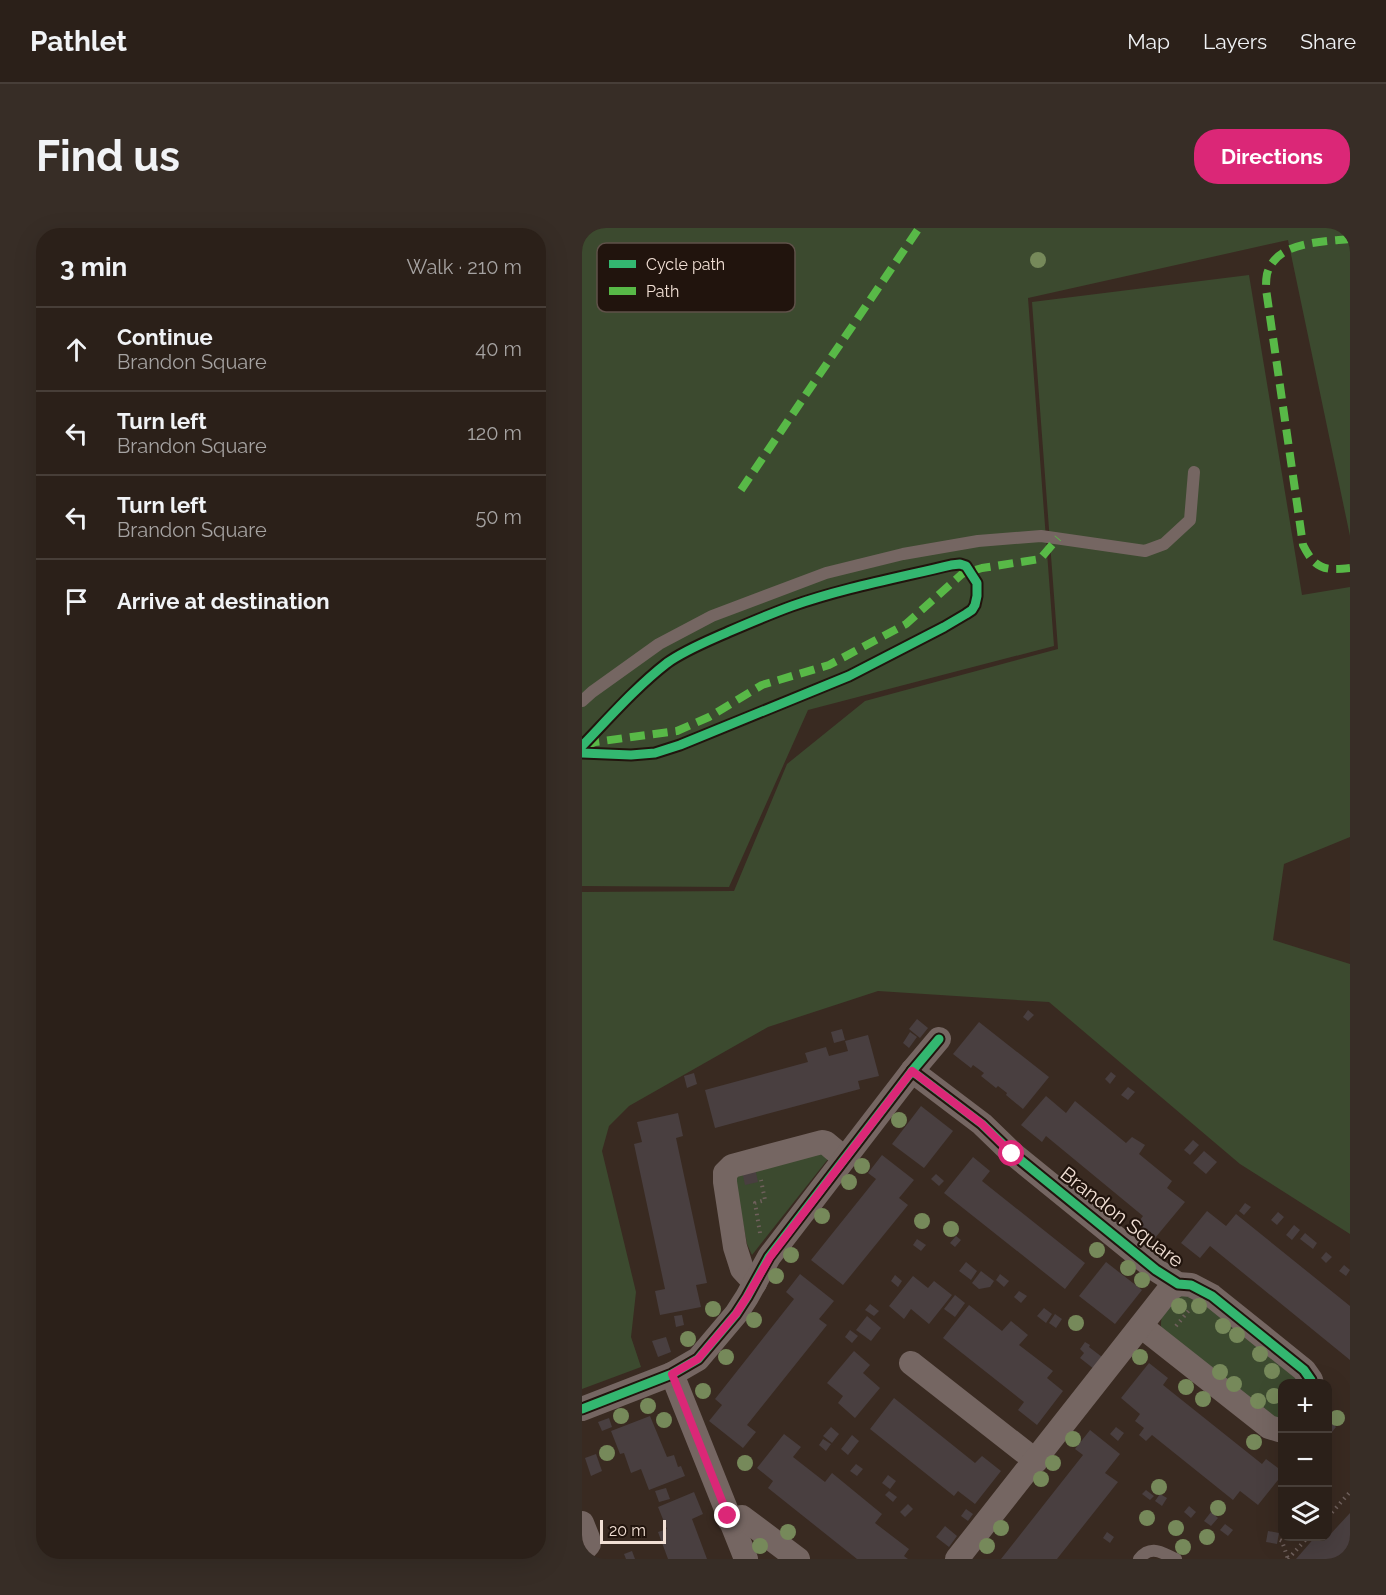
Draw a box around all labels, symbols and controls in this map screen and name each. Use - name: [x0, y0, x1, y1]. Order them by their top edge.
- text: Pathlet: [30, 25, 127, 58]
- text: Map: [1127, 29, 1170, 54]
- text: Layers: [1203, 29, 1267, 54]
- text: Share: [1300, 29, 1356, 54]
- button: Directions: [1194, 129, 1350, 184]
- text: Find us: [36, 132, 180, 181]
- legend: [597, 243, 795, 312]
- text: 3 min: [60, 252, 127, 282]
- text: Walk · 210 m: [407, 255, 522, 279]
- text: Cycle path: [646, 255, 725, 274]
- text: Path: [646, 282, 679, 301]
- text: Continue: [117, 324, 213, 350]
- icon: ahead: [60, 333, 93, 366]
- text: 40 m: [475, 337, 522, 361]
- text: Brandon Square: [117, 350, 267, 374]
- text: Turn left: [117, 408, 207, 434]
- icon: left: [60, 417, 93, 450]
- text: 120 m: [467, 421, 522, 445]
- text: Brandon Square: [117, 434, 267, 458]
- text: Turn left: [117, 492, 207, 518]
- icon: left: [60, 501, 93, 534]
- text: 50 m: [475, 505, 522, 529]
- text: Brandon Square: [117, 518, 267, 542]
- icon: arrive: [60, 585, 93, 618]
- text: Arrive at destination: [117, 588, 330, 614]
- route start: [998, 1140, 1024, 1166]
- street label: Brandon Square: [1056, 1161, 1189, 1273]
- map controls: [1278, 1379, 1332, 1541]
- button: +: [1278, 1379, 1332, 1433]
- button: −: [1278, 1433, 1332, 1487]
- button: layers: [1278, 1487, 1332, 1541]
- route end: [714, 1502, 740, 1528]
- scale bar: [600, 1517, 666, 1544]
- text: 20 m: [609, 1521, 646, 1540]

